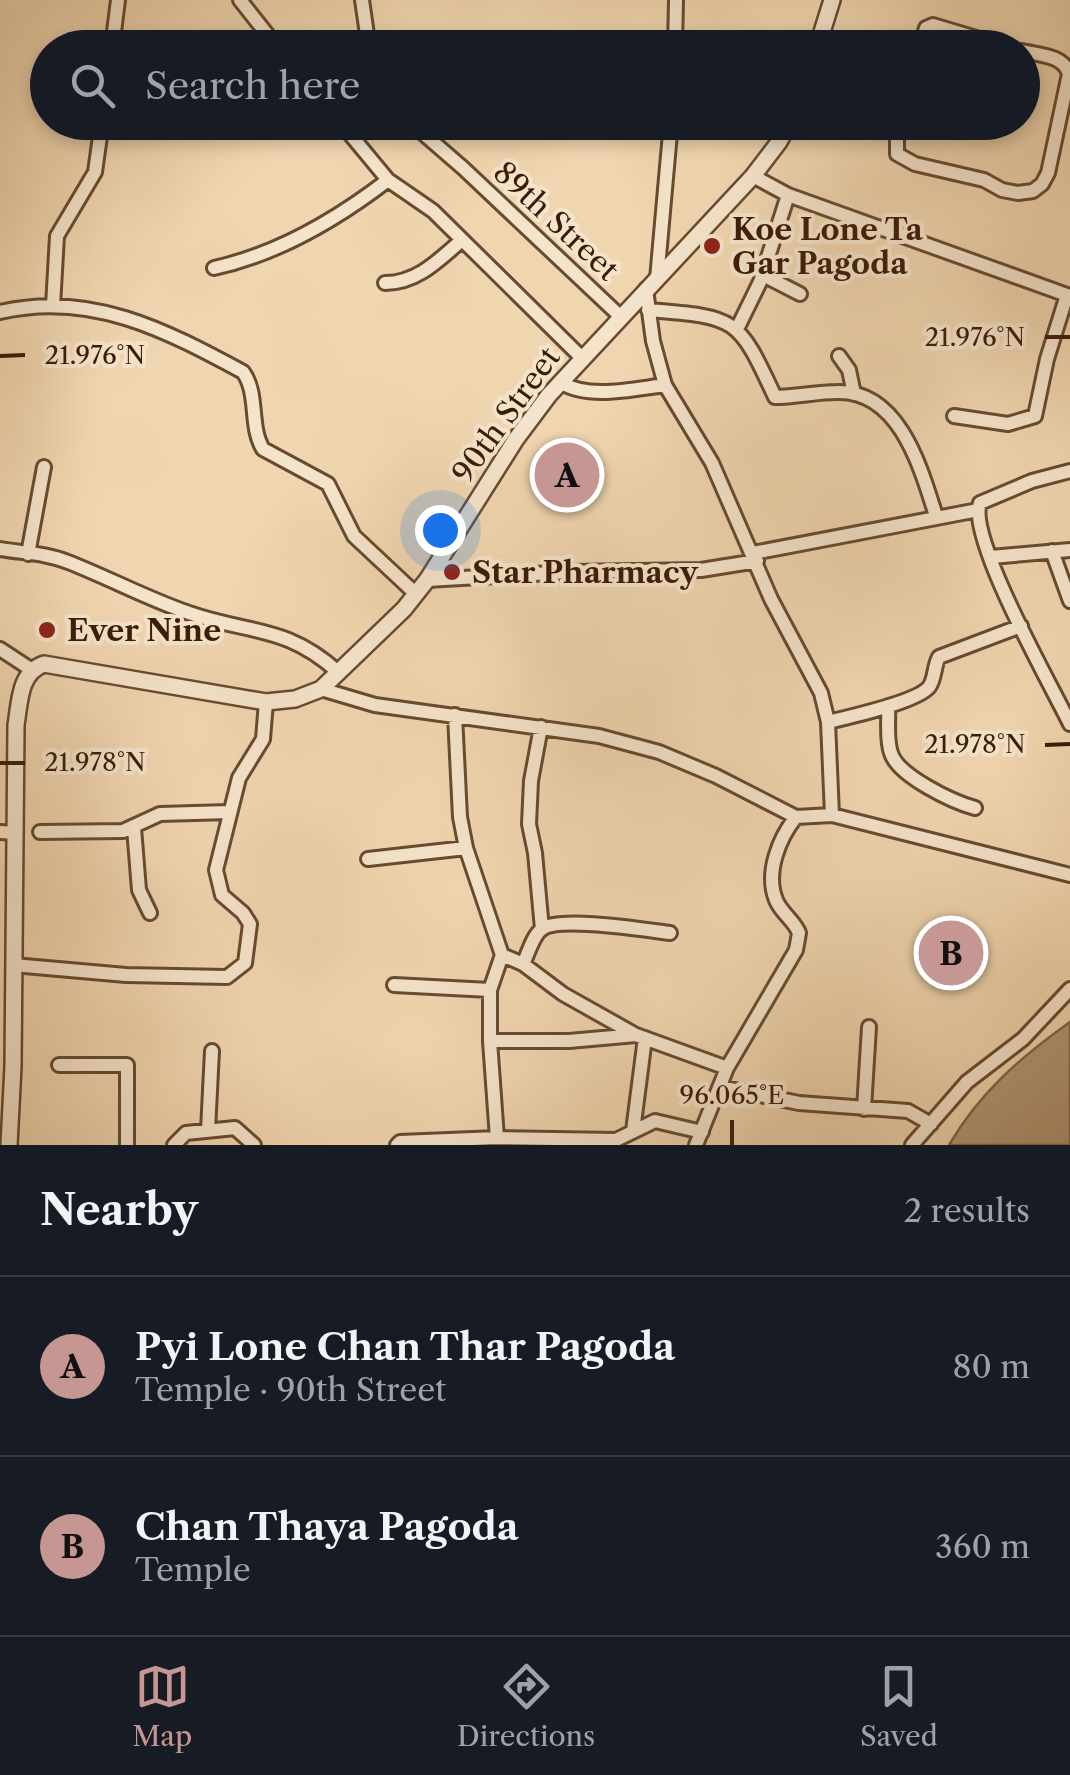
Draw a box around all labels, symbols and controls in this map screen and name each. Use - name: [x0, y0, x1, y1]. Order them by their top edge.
- search box: [30, 30, 1040, 140]
- icon: search: [65, 58, 120, 113]
- text: Search here: [145, 62, 360, 109]
- street label: 89th Street: [486, 154, 627, 289]
- place label: Koe Lone Ta Gar Pagoda: [732, 211, 923, 282]
- marker: Koe Lone Ta Gar Pagoda: [701, 235, 723, 257]
- text: 21.976°N: [925, 322, 1025, 353]
- street label: 90th Street: [444, 339, 568, 490]
- text: 21.976°N: [45, 340, 145, 371]
- pin: A: [534, 438, 600, 512]
- your location: [415, 505, 466, 556]
- place label: Star Pharmacy: [472, 554, 700, 591]
- marker: Star Pharmacy: [441, 561, 463, 583]
- place label: Ever Nine: [67, 612, 221, 649]
- marker: Ever Nine: [36, 619, 58, 641]
- text: 21.978°N: [924, 729, 1026, 760]
- text: 21.978°N: [44, 747, 146, 778]
- pin: B: [918, 916, 984, 990]
- text: 96.065°E: [679, 1080, 785, 1111]
- text: Nearby: [40, 1184, 198, 1236]
- text: 2 results: [904, 1191, 1030, 1230]
- text: Pyi Lone Chan Thar Pagoda: [135, 1323, 675, 1370]
- text: A: [60, 1347, 85, 1386]
- text: 80 m: [952, 1347, 1030, 1386]
- text: Temple · 90th Street: [135, 1370, 446, 1409]
- text: Chan Thaya Pagoda: [135, 1503, 519, 1550]
- text: B: [61, 1527, 84, 1566]
- text: 360 m: [935, 1527, 1030, 1566]
- text: Temple: [135, 1550, 251, 1589]
- tab: Map: [132, 1659, 192, 1753]
- tab: Directions: [457, 1659, 595, 1753]
- tab: Saved: [860, 1659, 938, 1753]

